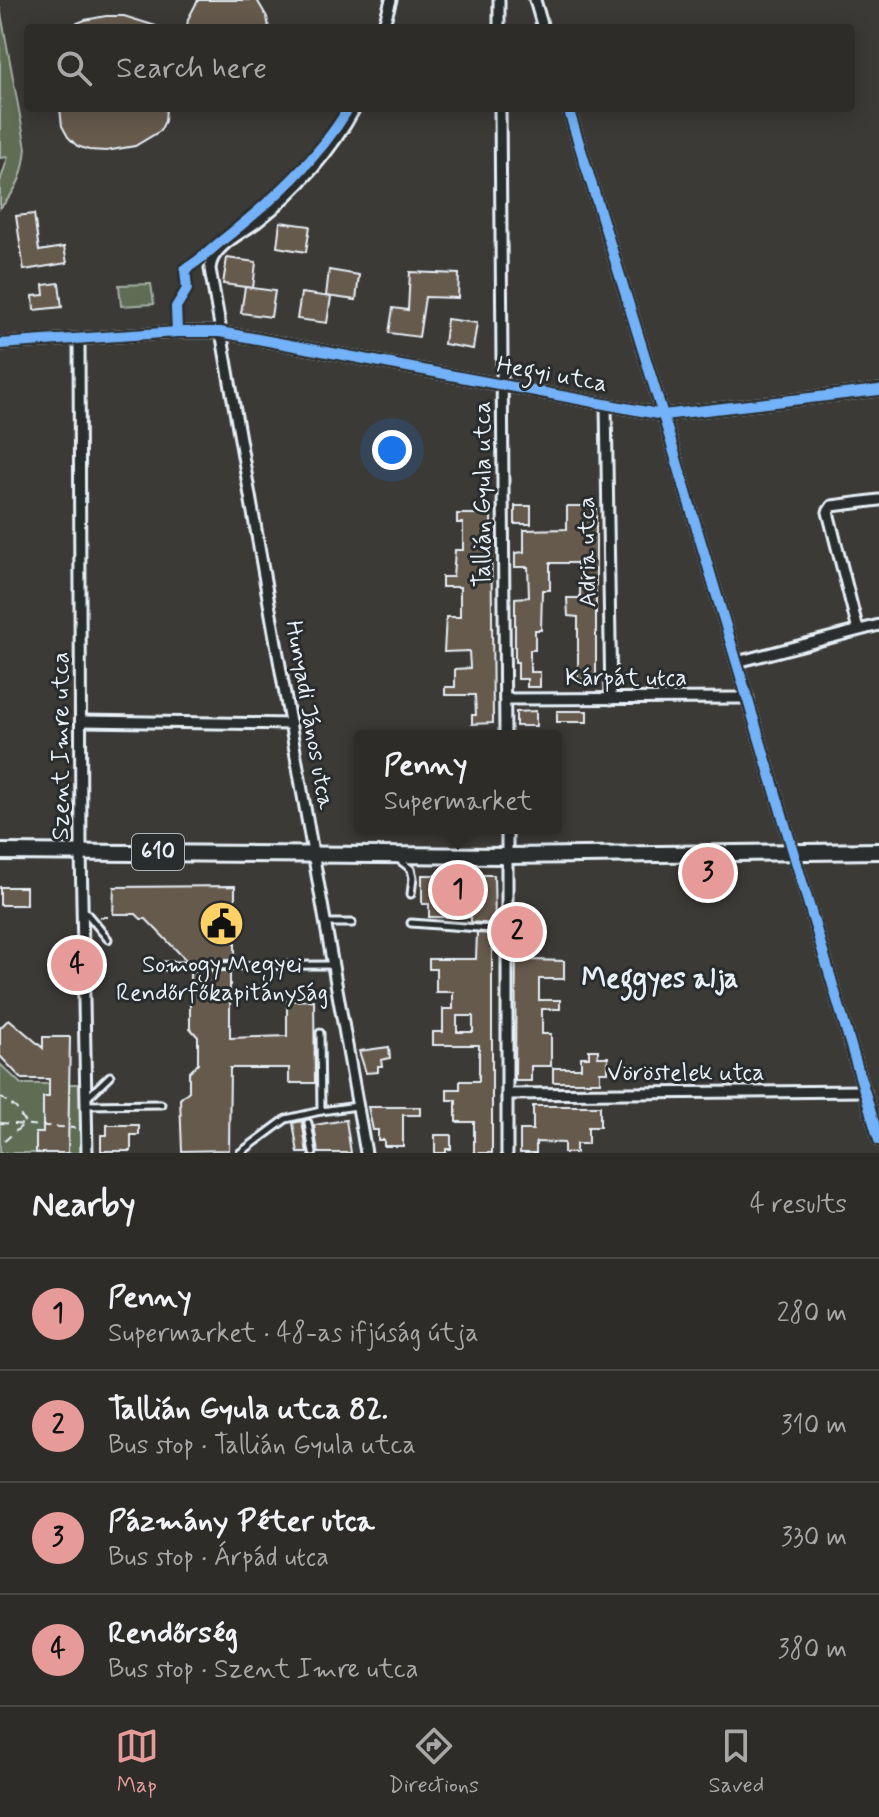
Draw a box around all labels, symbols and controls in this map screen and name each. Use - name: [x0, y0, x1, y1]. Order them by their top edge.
- search box: [24, 24, 855, 112]
- icon: search: [52, 46, 96, 90]
- text: Search here: [116, 49, 267, 88]
- street label: Hegyi utca: [494, 350, 610, 403]
- street label: Tallián Gyula utca: [468, 401, 499, 587]
- your location: [372, 430, 412, 470]
- street label: Adria utca: [572, 496, 604, 608]
- street label: Hunyadi János utca: [277, 618, 341, 812]
- street label: Szent Imre utca: [46, 652, 77, 840]
- street label: Kárpát utca: [565, 663, 687, 694]
- popup: [354, 730, 562, 834]
- text: Penny: [384, 746, 468, 785]
- text: Supermarket: [384, 785, 532, 819]
- road number: 610: [132, 834, 184, 870]
- pin: 3: [682, 843, 734, 903]
- pin: 1: [432, 860, 484, 920]
- public building icon: Somogy Megyei Rendőrfőkapitányság: [198, 899, 246, 947]
- pin: 2: [491, 902, 543, 962]
- pin: 4: [51, 935, 103, 995]
- place label: Somogy Megyei Rendőrfőkapitányság: [116, 950, 328, 1009]
- district label: Meggyes alja: [582, 961, 738, 1001]
- street label: Vöröstelek utca: [607, 1058, 765, 1089]
- text: Nearby: [32, 1183, 136, 1228]
- text: 4 results: [750, 1188, 847, 1222]
- text: Penny: [108, 1278, 192, 1317]
- text: 1: [52, 1297, 64, 1331]
- text: 280 m: [777, 1297, 847, 1331]
- text: Supermarket · 48-as ifjúság útja: [108, 1317, 479, 1351]
- text: Tallián Gyula utca 82.: [108, 1390, 388, 1429]
- text: 2: [52, 1409, 64, 1443]
- text: 310 m: [781, 1409, 847, 1443]
- text: Bus stop · Tallián Gyula utca: [108, 1429, 416, 1463]
- text: Pázmány Péter utca: [108, 1502, 375, 1541]
- text: 3: [52, 1521, 64, 1555]
- text: 330 m: [781, 1521, 847, 1555]
- text: Bus stop · Árpád utca: [108, 1541, 329, 1575]
- text: Rendőrség: [108, 1614, 238, 1653]
- text: 4: [50, 1633, 66, 1667]
- text: 380 m: [778, 1633, 847, 1667]
- text: Bus stop · Szent Imre utca: [108, 1653, 418, 1687]
- tab: Map: [115, 1724, 159, 1800]
- tab: Directions: [388, 1724, 479, 1800]
- tab: Saved: [709, 1724, 764, 1800]

